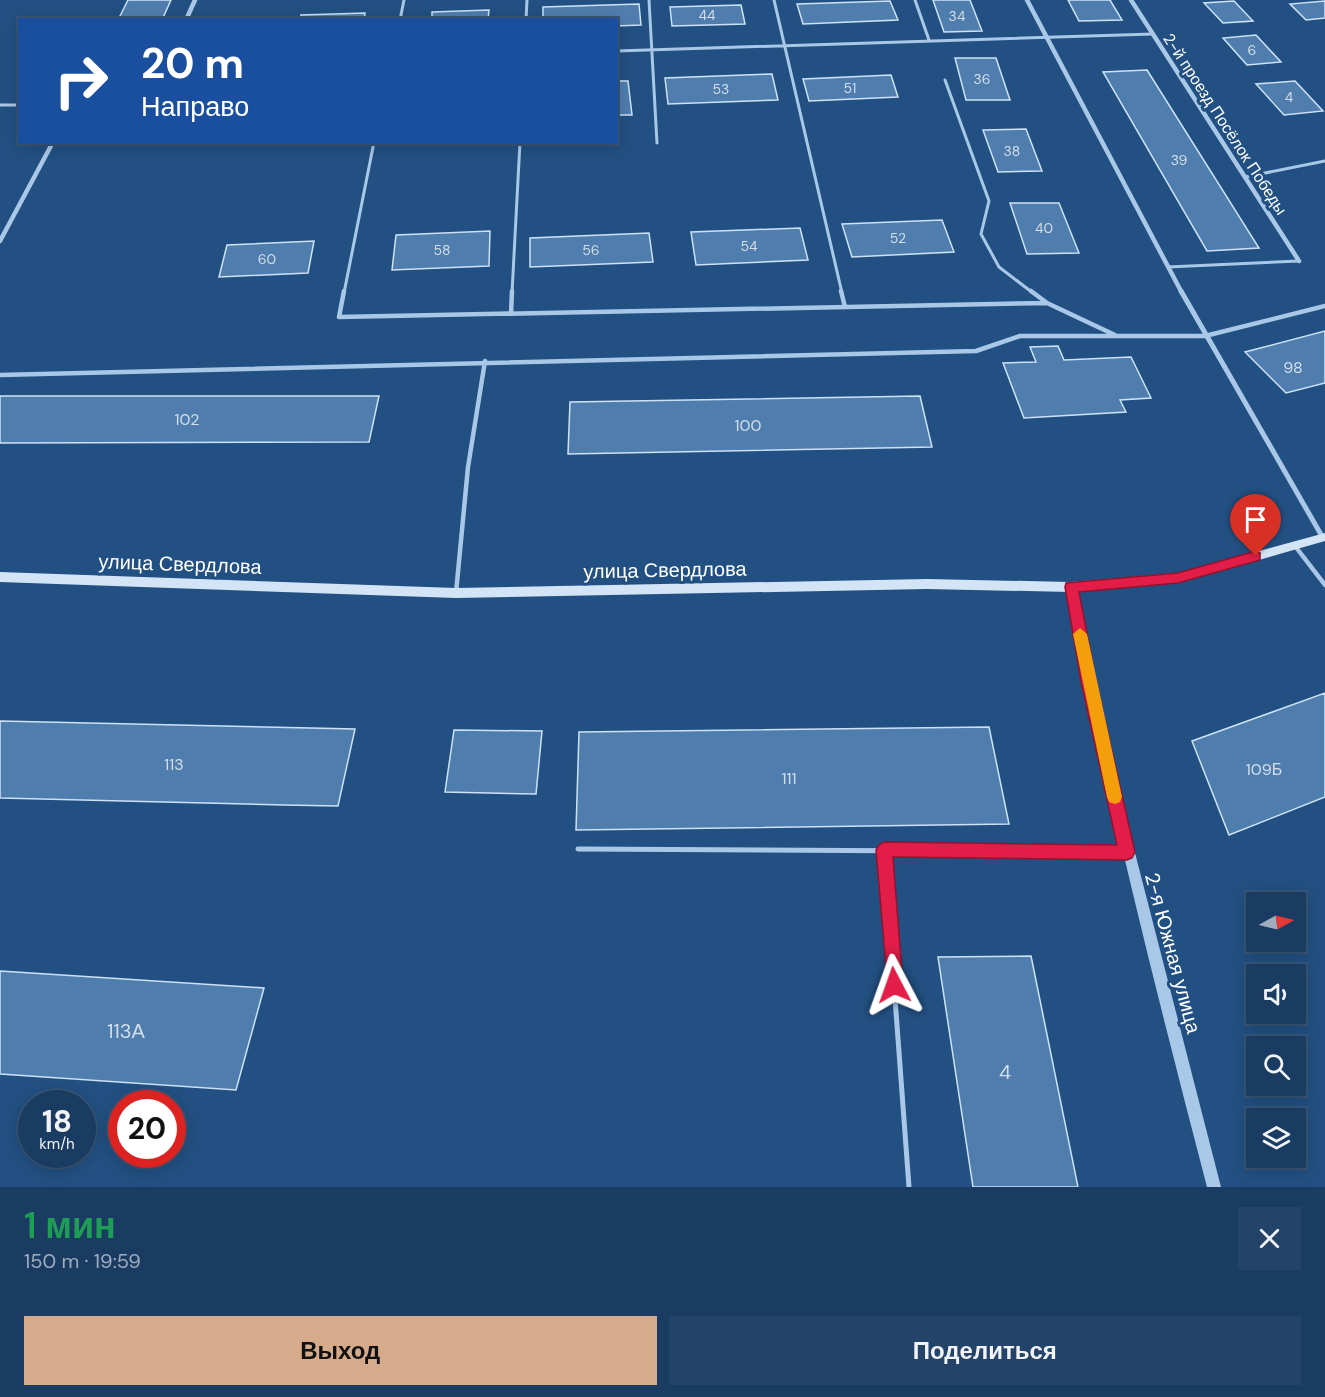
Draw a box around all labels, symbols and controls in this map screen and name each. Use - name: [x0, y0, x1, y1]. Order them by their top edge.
- house number: 44: [699, 6, 716, 24]
- house number: 34: [949, 7, 966, 25]
- street label: 2-й проезд Посёлок Победы: [1158, 29, 1292, 219]
- text: 20 m: [141, 36, 244, 91]
- house number: 6: [1248, 41, 1256, 59]
- icon: right: [42, 42, 120, 120]
- house number: 36: [973, 70, 991, 88]
- house number: 51: [844, 79, 856, 97]
- house number: 53: [713, 80, 729, 98]
- house number: 4: [1285, 88, 1294, 106]
- text: Направо: [141, 89, 249, 124]
- house number: 38: [1004, 142, 1020, 160]
- house number: 39: [1171, 151, 1188, 169]
- house number: 40: [1035, 219, 1053, 237]
- house number: 52: [890, 229, 906, 247]
- house number: 54: [740, 237, 758, 255]
- house number: 58: [433, 241, 451, 259]
- house number: 56: [582, 241, 600, 259]
- house number: 60: [258, 250, 276, 268]
- house number: 98: [1283, 357, 1303, 378]
- house number: 102: [175, 409, 200, 430]
- house number: 100: [735, 415, 761, 436]
- pin: [1230, 494, 1281, 556]
- icon: arrive: [1239, 503, 1272, 536]
- street label: улица Свердлова: [98, 548, 263, 580]
- street label: улица Свердлова: [583, 556, 748, 584]
- house number: 113: [164, 754, 184, 775]
- house number: 109Б: [1246, 759, 1282, 780]
- house number: 111: [782, 768, 796, 789]
- street label: 2-я Южная улица: [1139, 870, 1207, 1037]
- north arrow: [1246, 892, 1306, 952]
- map controls: [1246, 892, 1306, 1168]
- position arrow: [862, 953, 926, 1017]
- button: sound: [1246, 964, 1306, 1024]
- house number: 113А: [107, 1018, 145, 1044]
- button: search: [1246, 1036, 1306, 1096]
- house number: 4: [999, 1059, 1011, 1085]
- speed limit sign: 20: [108, 1090, 186, 1168]
- text: 18: [42, 1102, 72, 1141]
- button: layers: [1246, 1108, 1306, 1168]
- text: km/h: [39, 1134, 75, 1154]
- text: 1 мин: [24, 1202, 116, 1249]
- button: close: [1238, 1207, 1301, 1270]
- text: 150 m · 19:59: [24, 1248, 141, 1274]
- button: Выход: [24, 1316, 657, 1385]
- button: Поделиться: [669, 1316, 1301, 1385]

